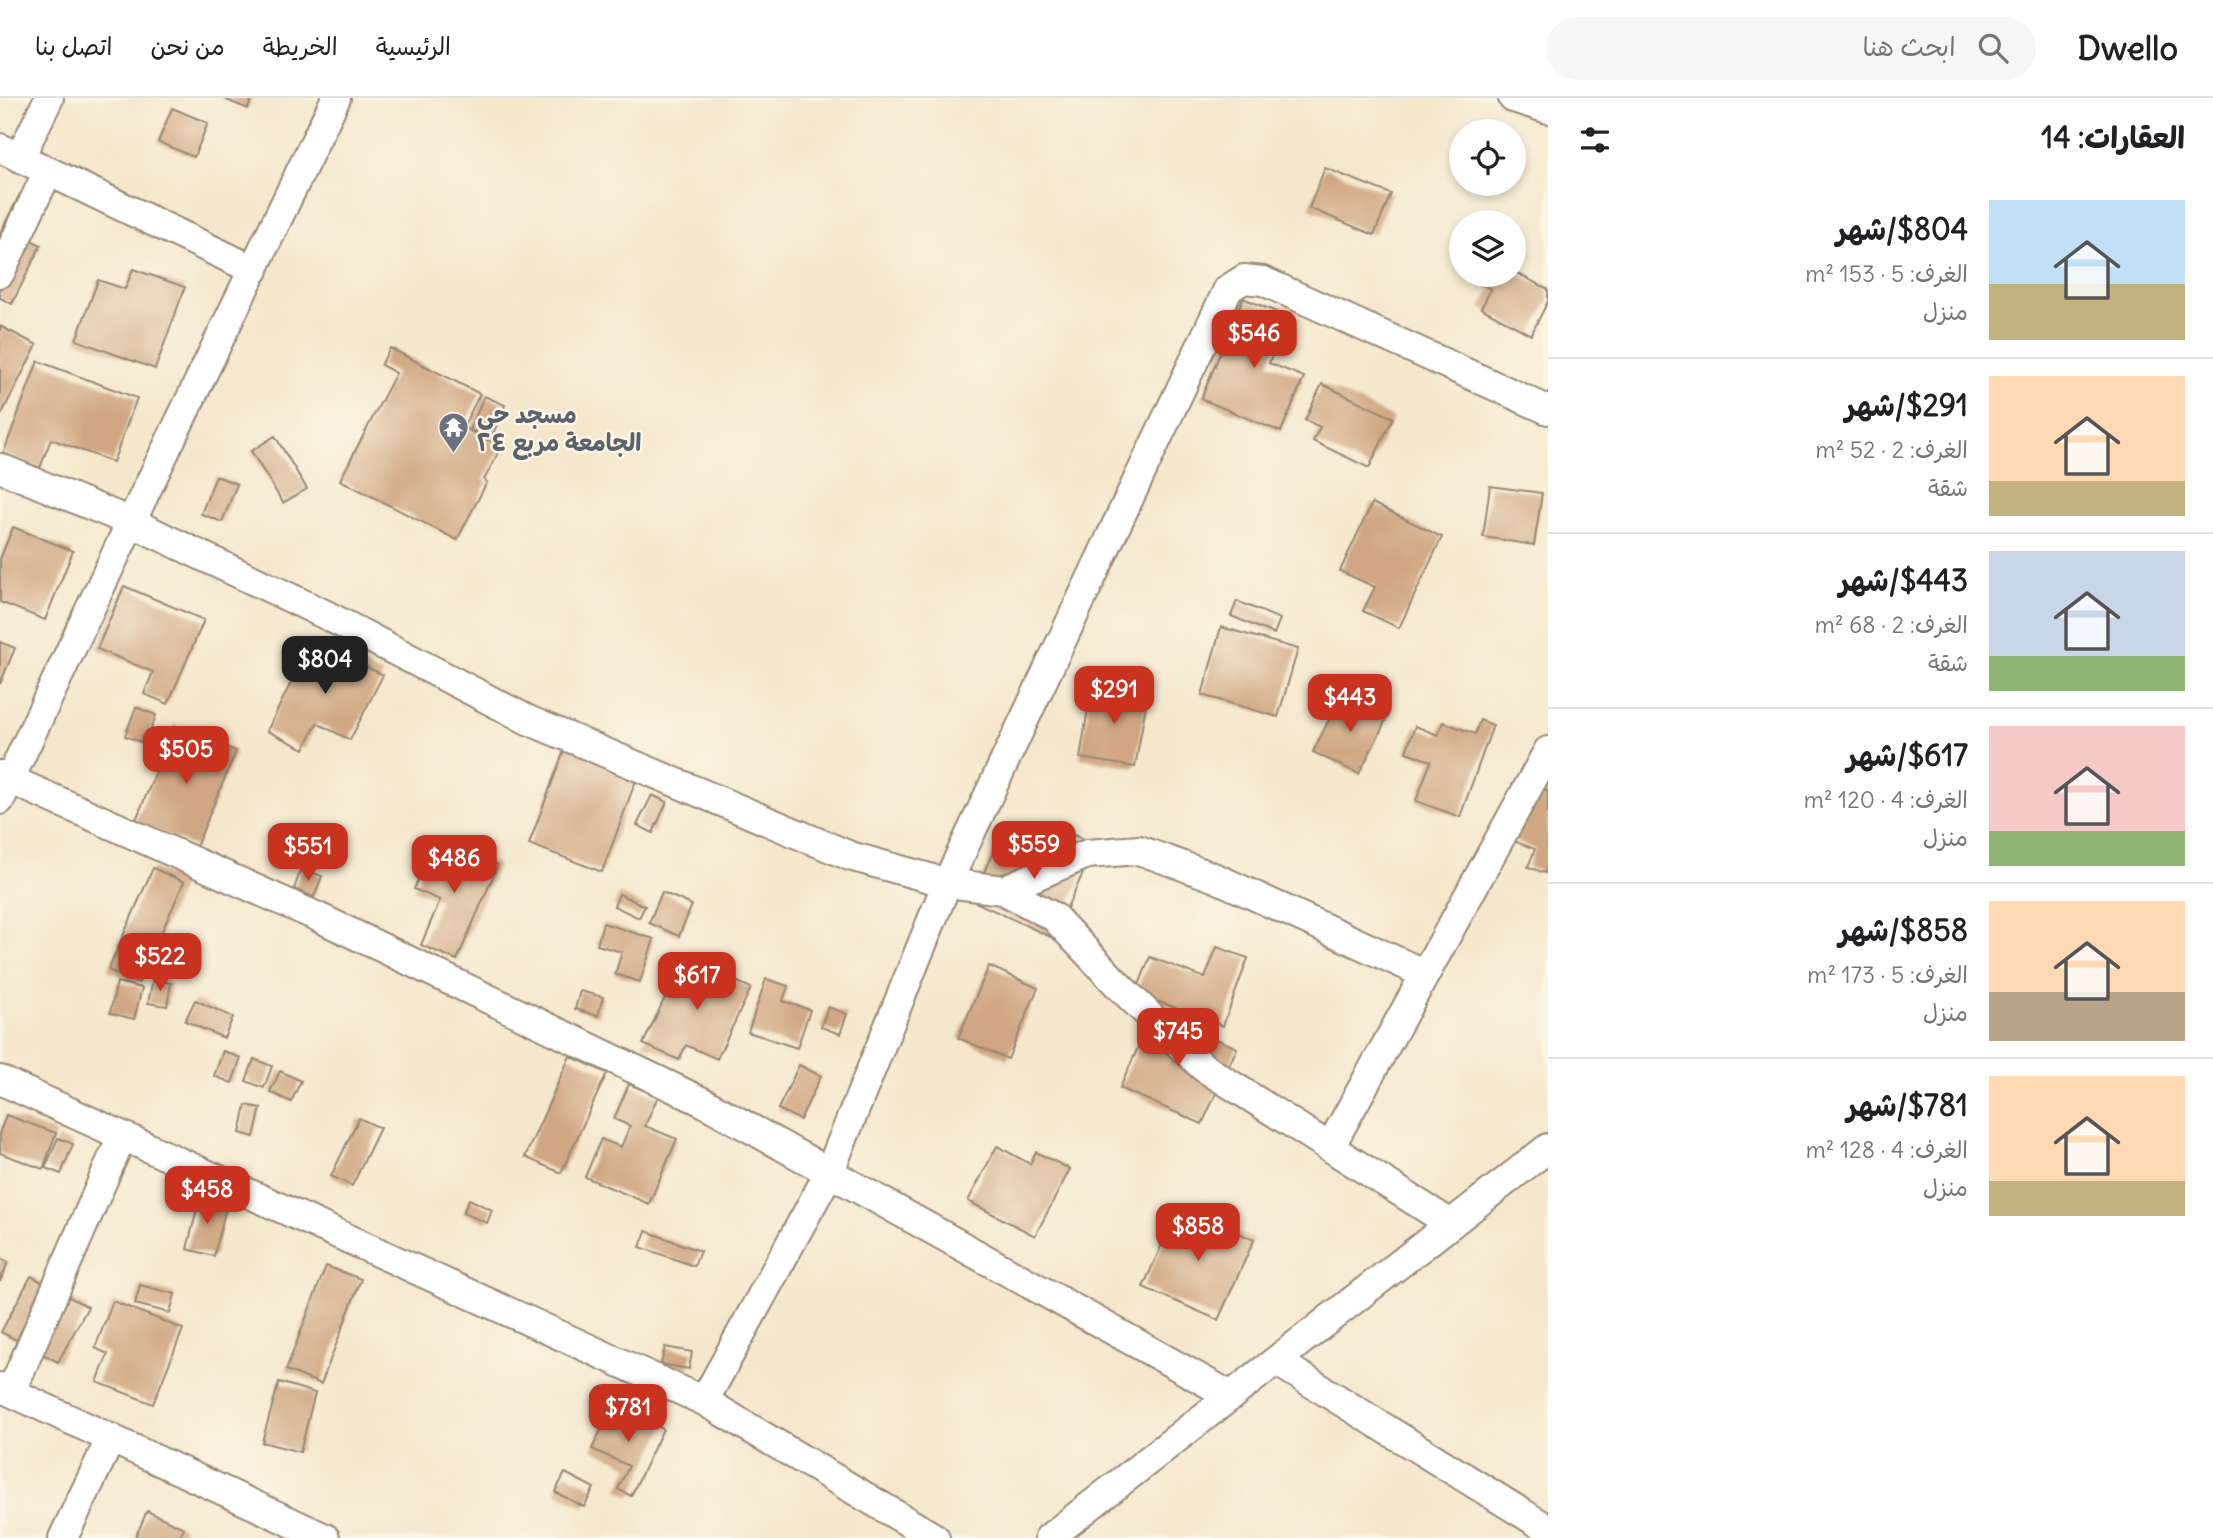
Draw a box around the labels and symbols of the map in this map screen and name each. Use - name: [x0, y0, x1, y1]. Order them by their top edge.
- pin: $546: [1213, 310, 1295, 370]
- place label: مسجد حي الجامعة مربع ٢٤: [477, 399, 642, 460]
- temple icon: مسجد حي الجامعة مربع ٢٤: [437, 411, 471, 455]
- pin: $804: [284, 636, 366, 696]
- pin: $291: [1073, 666, 1155, 726]
- pin: $443: [1309, 674, 1391, 734]
- pin: $505: [145, 726, 227, 786]
- pin: $559: [993, 822, 1075, 881]
- pin: $551: [267, 824, 349, 883]
- pin: $486: [413, 836, 495, 895]
- pin: $522: [119, 934, 201, 993]
- pin: $617: [656, 953, 738, 1012]
- pin: $745: [1137, 1009, 1219, 1068]
- pin: $458: [166, 1166, 248, 1226]
- pin: $858: [1157, 1204, 1239, 1263]
- pin: $781: [587, 1384, 669, 1444]

